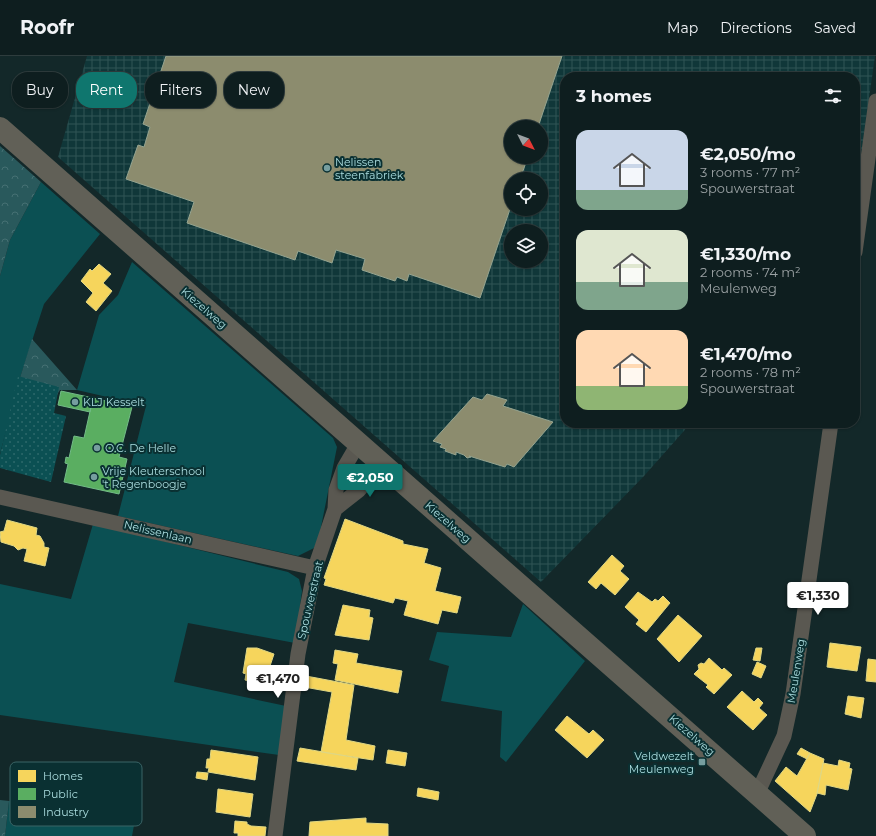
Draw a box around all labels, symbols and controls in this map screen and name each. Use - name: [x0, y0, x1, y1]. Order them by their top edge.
- text: Roofr: [20, 16, 74, 39]
- text: Map: [667, 19, 698, 37]
- text: Directions: [720, 19, 792, 37]
- text: Saved: [814, 19, 856, 37]
- chip: Buy: [12, 72, 68, 108]
- chip: Rent: [76, 72, 137, 108]
- chip: Filters: [145, 72, 216, 108]
- chip: New: [224, 72, 284, 108]
- icon: filters: [822, 85, 844, 107]
- text: 3 homes: [576, 86, 651, 106]
- north arrow: [504, 120, 548, 164]
- map controls: [504, 120, 548, 268]
- text: €2,050/mo: [700, 144, 796, 164]
- icon: home: [608, 146, 656, 194]
- place label: Nelissen steenfabriek: [335, 155, 404, 182]
- marker: Nelissen steenfabriek: [322, 163, 332, 173]
- text: 3 rooms · 77 m²: [700, 164, 800, 180]
- button: locate: [504, 172, 548, 216]
- text: Spouwerstraat: [700, 180, 795, 196]
- button: layers: [504, 224, 548, 268]
- text: €1,330/mo: [700, 244, 791, 264]
- icon: home: [608, 246, 656, 294]
- text: 2 rooms · 74 m²: [700, 264, 801, 280]
- text: Meulenweg: [700, 280, 777, 296]
- street label: Kiezelweg: [178, 284, 230, 332]
- text: €1,470/mo: [700, 344, 792, 364]
- icon: home: [608, 346, 656, 394]
- text: 2 rooms · 78 m²: [700, 364, 801, 380]
- text: Spouwerstraat: [700, 380, 795, 396]
- place label: KLJ Kesselt: [83, 395, 145, 409]
- marker: KLJ Kesselt: [70, 397, 80, 407]
- place label: O.C. De Helle: [105, 441, 176, 455]
- marker: O.C. De Helle: [92, 443, 102, 453]
- place label: Vrije Kleuterschool 't Regenboogje: [102, 464, 205, 491]
- pin: €2,050: [337, 464, 403, 498]
- text: €2,050: [347, 469, 393, 485]
- marker: Vrije Kleuterschool 't Regenboogje: [89, 472, 99, 482]
- street label: Kiezelweg: [422, 498, 474, 546]
- street label: Nelissenlaan: [122, 517, 194, 547]
- street label: Spouwerstraat: [294, 559, 326, 641]
- pin: €1,330: [785, 582, 851, 616]
- text: €1,330: [796, 587, 840, 603]
- street label: Meulenweg: [784, 638, 808, 704]
- pin: €1,470: [245, 665, 311, 699]
- text: €1,470: [256, 670, 300, 686]
- street label: Kiezelweg: [666, 711, 718, 759]
- place label: Veldwezelt Meulenweg: [629, 749, 695, 776]
- marker: Veldwezelt Meulenweg: [697, 757, 707, 767]
- legend: [10, 762, 142, 826]
- text: Homes: [43, 769, 83, 783]
- text: Public: [43, 787, 78, 801]
- text: Industry: [43, 805, 89, 819]

